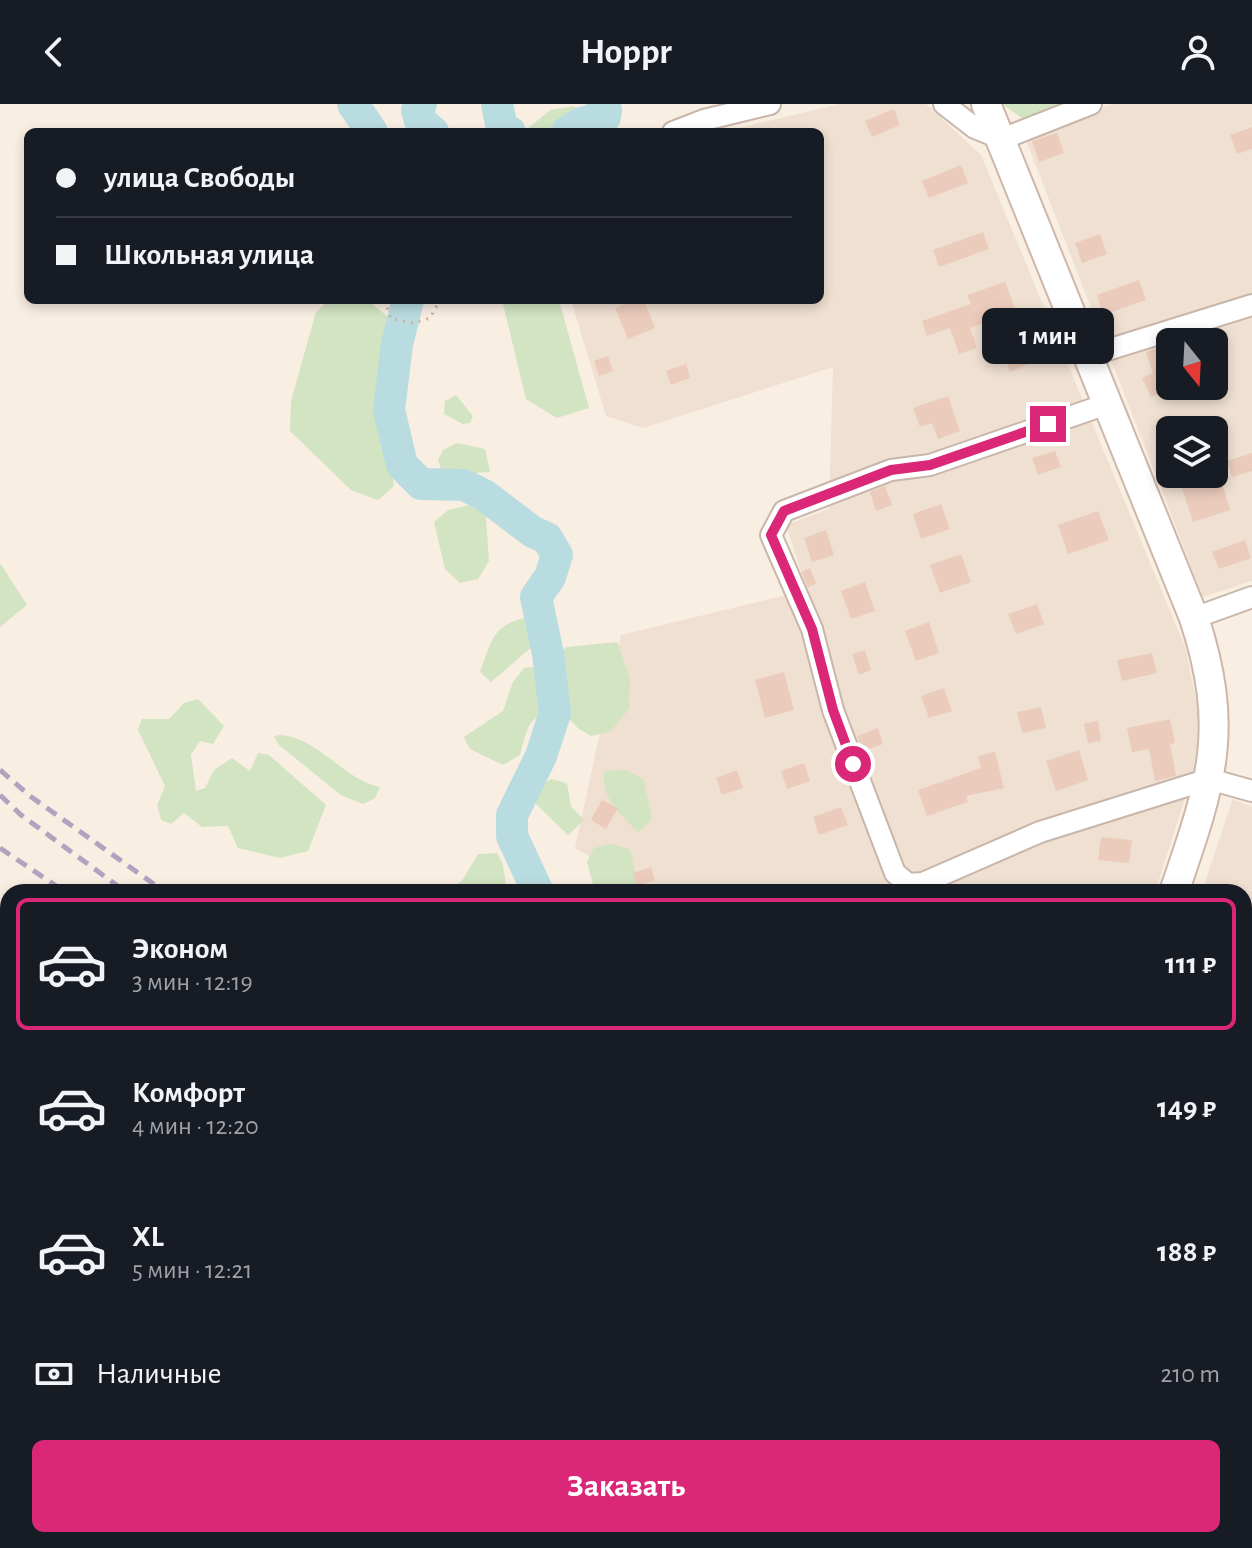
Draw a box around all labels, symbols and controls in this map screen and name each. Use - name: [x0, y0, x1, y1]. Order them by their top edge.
- icon: back: [32, 30, 76, 74]
- icon: person: [1176, 30, 1220, 74]
- text: Hoppr: [580, 34, 672, 70]
- text: улица Свободы: [104, 163, 295, 193]
- text: Школьная улица: [104, 240, 314, 270]
- callout: 1 мин: [982, 308, 1114, 364]
- text: 1 мин: [1019, 323, 1077, 349]
- north arrow: [1156, 328, 1228, 400]
- map controls: [1156, 328, 1228, 488]
- route end: [1030, 406, 1066, 442]
- button: layers: [1156, 416, 1228, 488]
- route start: [835, 746, 871, 782]
- icon: car: [36, 928, 108, 1000]
- text: Эконом: [132, 934, 228, 964]
- text: 111 ₽: [1165, 949, 1216, 979]
- text: 3 мин · 12:19: [132, 969, 253, 995]
- icon: car: [36, 1072, 108, 1144]
- text: Комфорт: [132, 1078, 245, 1108]
- text: 149 ₽: [1157, 1093, 1216, 1123]
- text: 4 мин · 12:20: [132, 1113, 259, 1139]
- icon: car: [36, 1216, 108, 1288]
- text: XL: [132, 1222, 164, 1252]
- text: 188 ₽: [1157, 1237, 1216, 1267]
- text: 5 мин · 12:21: [132, 1257, 252, 1283]
- icon: cash: [32, 1352, 76, 1396]
- text: Наличные: [96, 1359, 222, 1389]
- text: 210 m: [1160, 1361, 1220, 1387]
- button: Заказать: [32, 1440, 1220, 1532]

